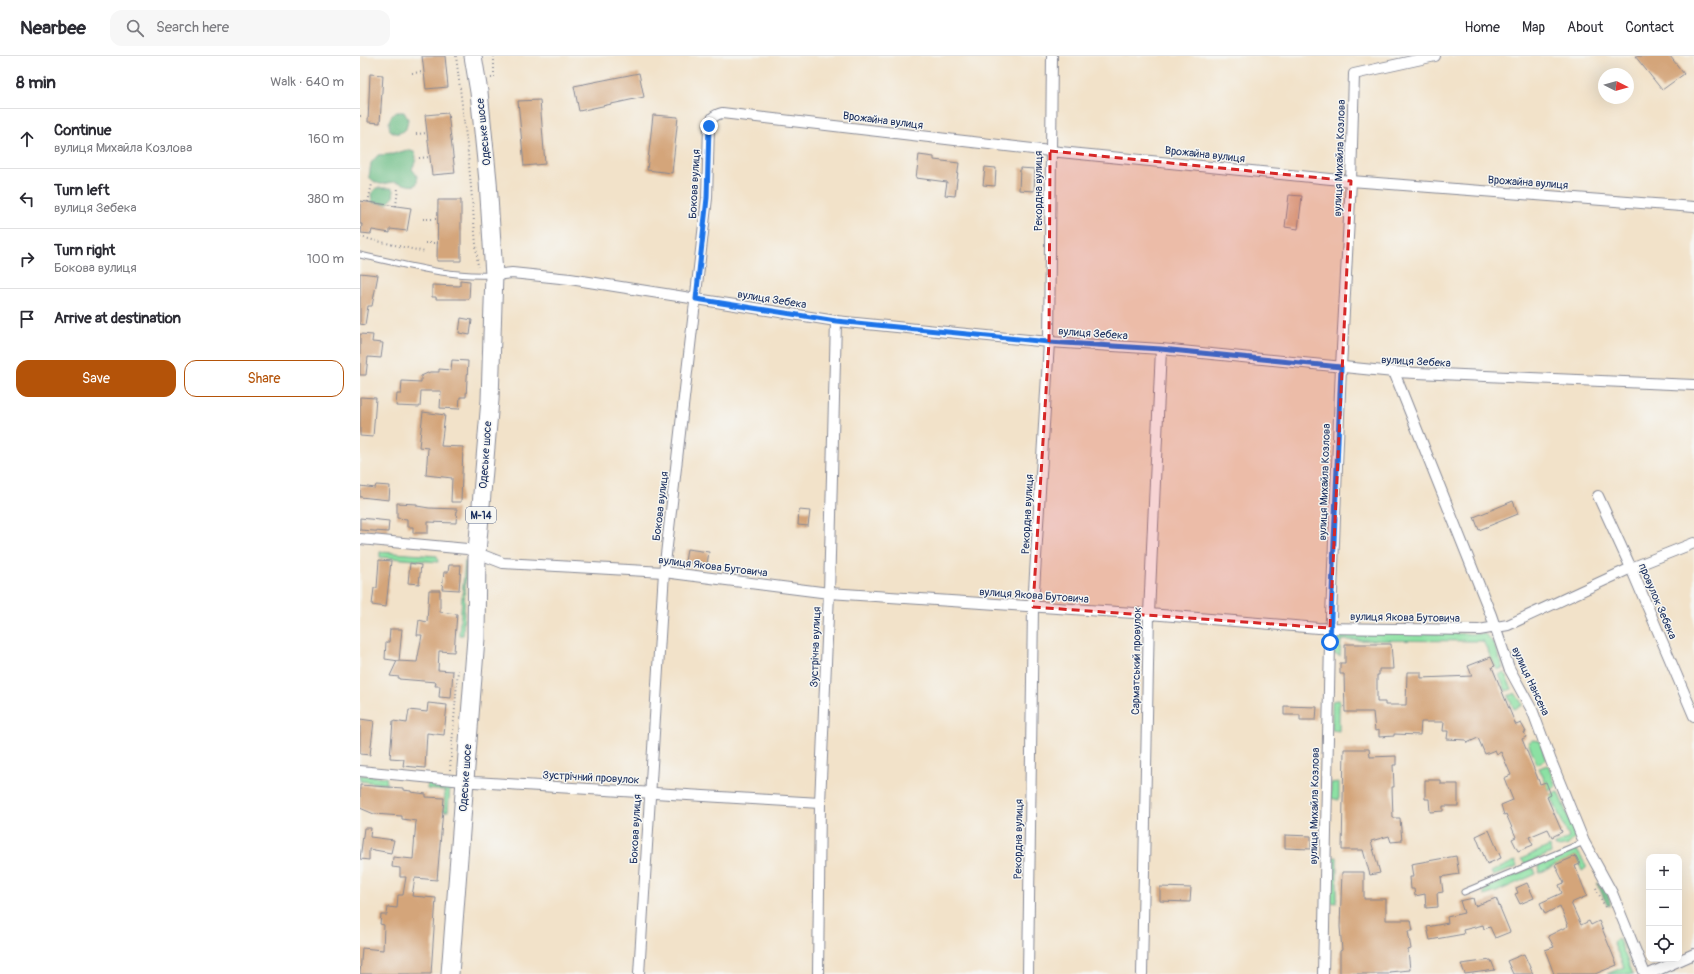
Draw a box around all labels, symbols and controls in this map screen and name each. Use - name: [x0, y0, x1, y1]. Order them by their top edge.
- search box: [110, 10, 390, 46]
- text: Nearbee: [20, 16, 86, 40]
- icon: search: [124, 17, 146, 39]
- text: Search here: [156, 18, 229, 37]
- text: Home: [1465, 19, 1500, 36]
- text: Map: [1522, 19, 1545, 36]
- text: About: [1567, 19, 1603, 36]
- text: Contact: [1625, 19, 1674, 36]
- north arrow: [1598, 68, 1634, 104]
- text: 8 min: [16, 72, 56, 93]
- text: Walk · 640 m: [270, 74, 344, 90]
- street label: Одеське шосе: [473, 97, 494, 166]
- street label: вулиця Михайла Козлова: [1331, 99, 1348, 217]
- street label: Врожайна вулиця: [842, 109, 924, 132]
- route end: [700, 117, 718, 135]
- text: Continue: [54, 121, 112, 140]
- icon: ahead: [16, 128, 38, 150]
- text: 160 m: [308, 131, 344, 147]
- text: вулиця Михайла Козлова: [54, 140, 192, 156]
- street label: Врожайна вулиця: [1164, 144, 1246, 165]
- street label: Бокова вулиця: [686, 149, 703, 219]
- street label: Рекордна вулиця: [1032, 151, 1045, 231]
- street label: Врожайна вулиця: [1487, 173, 1569, 192]
- text: Turn left: [54, 181, 110, 200]
- icon: left: [16, 188, 38, 210]
- text: 380 m: [307, 191, 344, 207]
- text: вулиця Зебека: [54, 200, 137, 216]
- text: Turn right: [54, 241, 115, 260]
- icon: right: [16, 248, 38, 270]
- text: 100 m: [307, 251, 344, 267]
- text: Бокова вулиця: [54, 260, 137, 276]
- street label: вулиця Зебека: [736, 288, 807, 311]
- icon: arrive: [16, 308, 38, 330]
- text: Arrive at destination: [54, 309, 181, 328]
- street label: вулиця Зебека: [1058, 325, 1128, 342]
- street label: вулиця Зебека: [1381, 353, 1451, 370]
- button: Save: [16, 360, 176, 397]
- button: Share: [184, 360, 344, 397]
- street label: Одеське шосе: [477, 420, 494, 489]
- street label: вулиця Михайла Козлова: [1316, 423, 1333, 541]
- street label: Бокова вулиця: [650, 471, 671, 542]
- street label: Рекордна вулиця: [1019, 474, 1036, 554]
- road number: М-14: [466, 507, 496, 523]
- street label: вулиця Якова Бутовича: [658, 553, 768, 580]
- street label: провулок Зебека: [1636, 561, 1679, 641]
- street label: вулиця Якова Бутовича: [979, 585, 1089, 606]
- street label: Зустрічна вулиця: [808, 606, 823, 688]
- street label: Сарматський провулок: [1129, 607, 1144, 715]
- street label: вулиця Якова Бутовича: [1350, 610, 1460, 625]
- route start: [1321, 633, 1339, 651]
- street label: вулиця Нансена: [1509, 645, 1552, 718]
- street label: Одеське шосе: [457, 743, 474, 812]
- street label: вулиця Михайла Козлова: [1307, 747, 1322, 865]
- street label: Зустрічний провулок: [542, 768, 640, 787]
- street label: Бокова вулиця: [627, 794, 644, 864]
- street label: Рекордна вулиця: [1011, 799, 1026, 879]
- map controls: [1646, 854, 1682, 962]
- button: +: [1646, 854, 1682, 890]
- button: −: [1646, 890, 1682, 926]
- button: locate: [1646, 926, 1682, 962]

